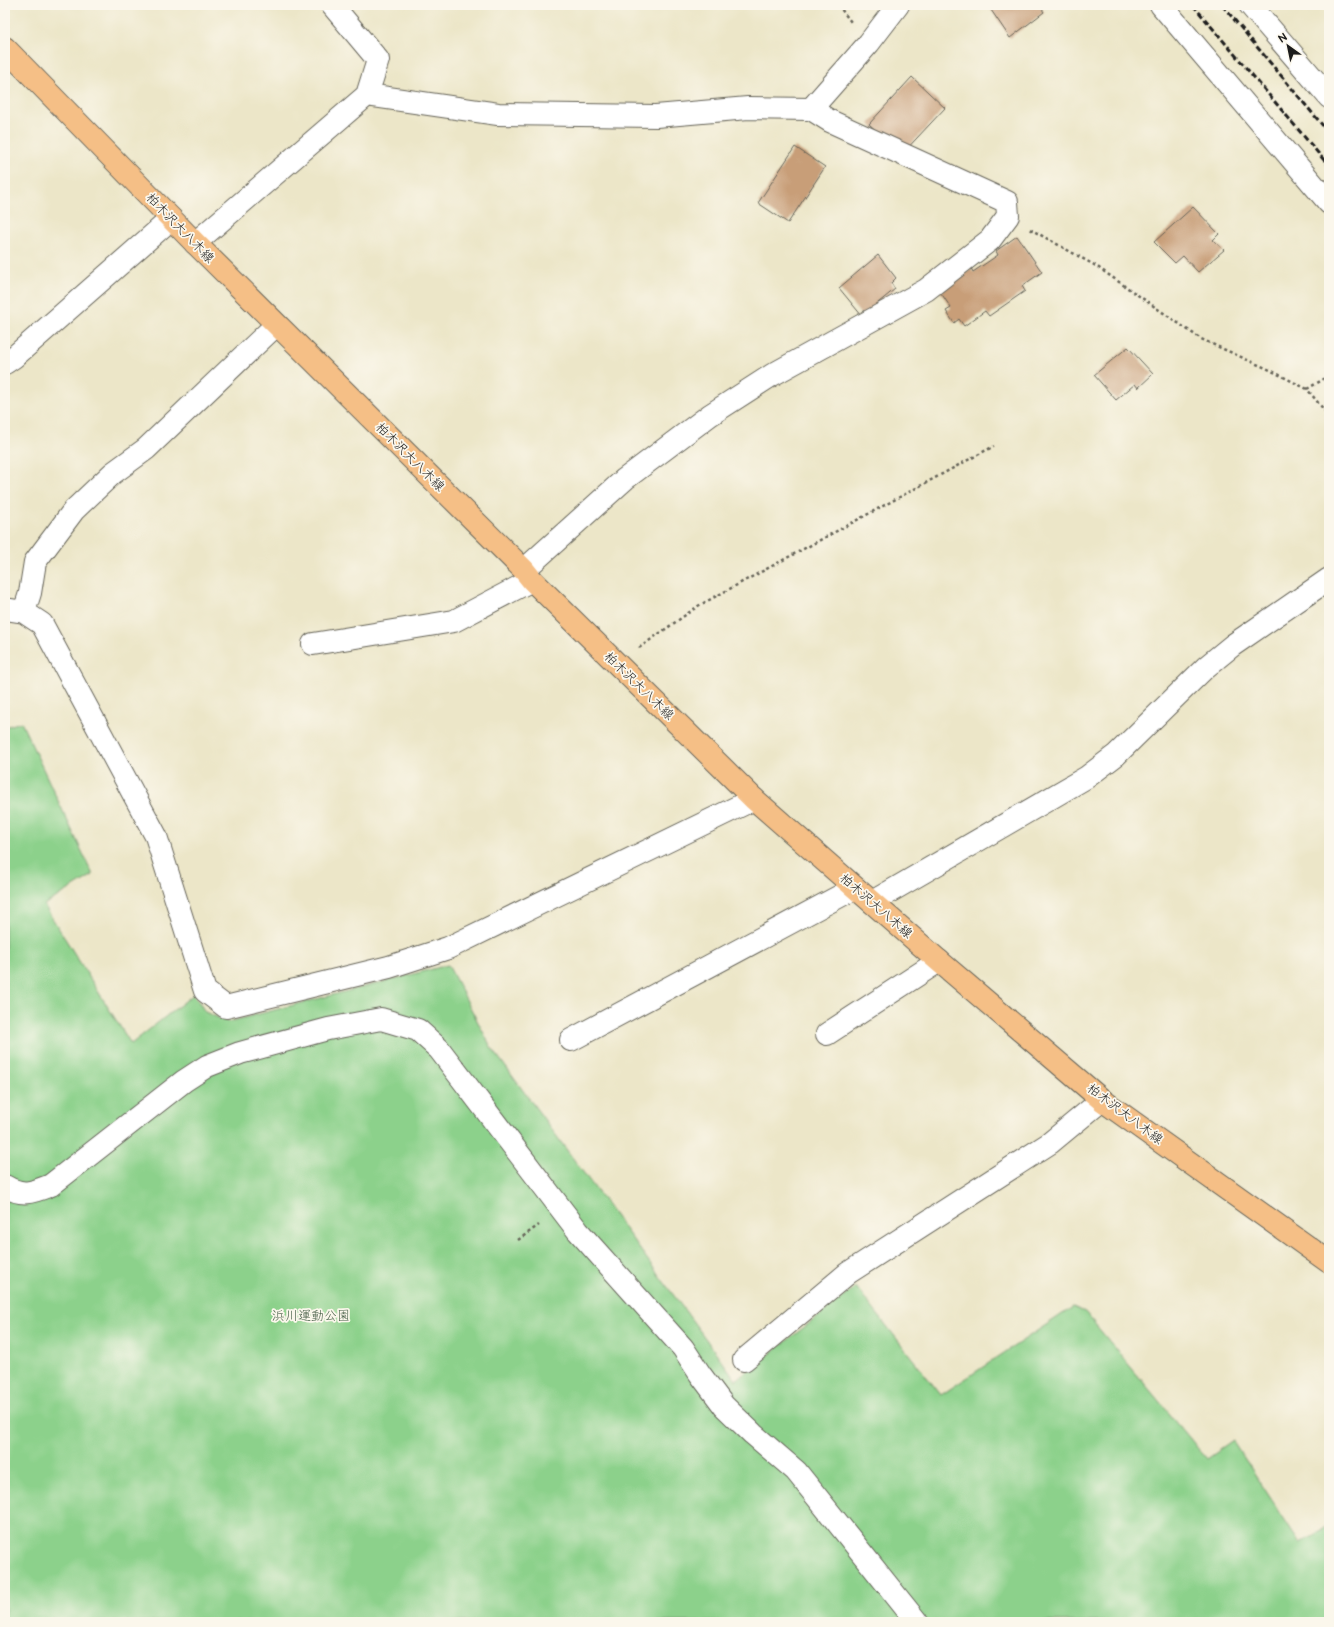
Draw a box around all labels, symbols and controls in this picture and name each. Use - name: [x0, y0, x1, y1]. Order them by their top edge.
- north arrow: [1268, 26, 1308, 66]
- text: N: [1276, 30, 1290, 46]
- street label: 柏木沢大八木線: [143, 190, 218, 267]
- street label: 柏木沢大八木線: [372, 419, 449, 496]
- street label: 柏木沢大八木線: [601, 649, 678, 724]
- street label: 柏木沢大八木線: [836, 870, 916, 943]
- street label: 柏木沢大八木線: [1084, 1080, 1167, 1148]
- park label: 浜川運動公園: [272, 1308, 350, 1324]

